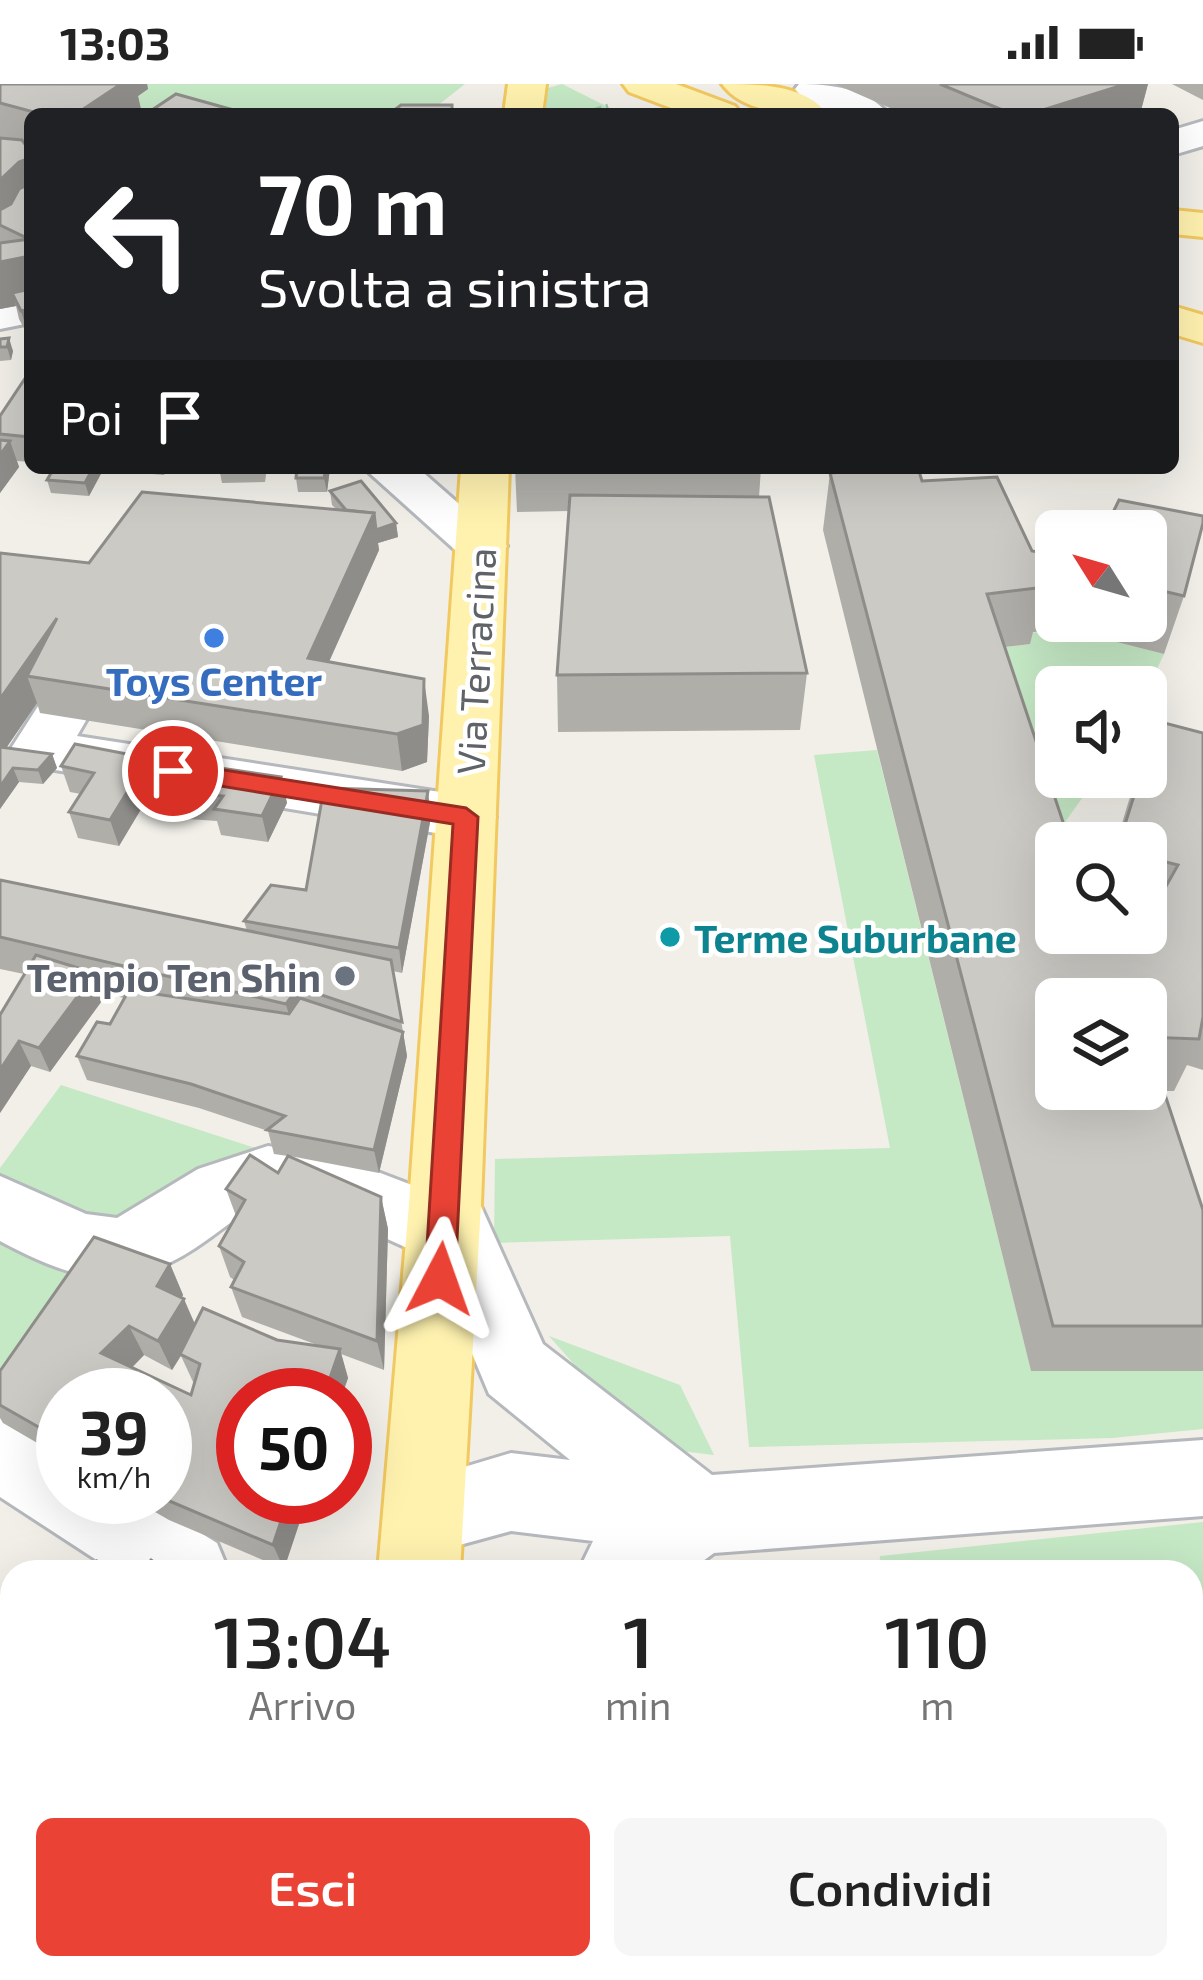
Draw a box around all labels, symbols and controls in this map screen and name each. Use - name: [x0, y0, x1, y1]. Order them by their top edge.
- text: 13:03: [60, 15, 170, 69]
- text: 70 m: [258, 151, 448, 252]
- icon: left: [60, 156, 216, 312]
- text: Svolta a sinistra: [258, 253, 651, 318]
- icon: arrive: [147, 384, 213, 450]
- text: Poi: [60, 390, 123, 444]
- north arrow: [1035, 510, 1167, 642]
- map controls: [1035, 510, 1167, 1110]
- street label: Via Terracina: [446, 546, 504, 776]
- marker: Toys Center: [201, 625, 227, 651]
- place label: Toys Center: [106, 657, 322, 705]
- button: sound: [1035, 666, 1167, 798]
- pin: [122, 720, 224, 822]
- icon: arrive: [140, 738, 206, 804]
- button: search: [1035, 822, 1167, 954]
- place label: Terme Suburbane: [694, 914, 1017, 961]
- marker: Terme Suburbane: [657, 924, 683, 950]
- place label: Tempio Ten Shin: [26, 953, 321, 1000]
- marker: Tempio Ten Shin: [332, 963, 358, 989]
- button: layers: [1035, 978, 1167, 1110]
- position arrow: [377, 1216, 503, 1342]
- speed limit sign: 50: [216, 1368, 372, 1524]
- text: 39: [79, 1395, 149, 1467]
- text: km/h: [77, 1458, 151, 1494]
- text: 13:04: [213, 1596, 392, 1682]
- text: 1: [623, 1596, 653, 1682]
- text: 110: [885, 1596, 990, 1682]
- text: Arrivo: [249, 1681, 356, 1728]
- text: min: [605, 1681, 671, 1728]
- text: m: [920, 1681, 954, 1728]
- button: Esci: [36, 1818, 590, 1956]
- button: Condividi: [614, 1818, 1167, 1956]

